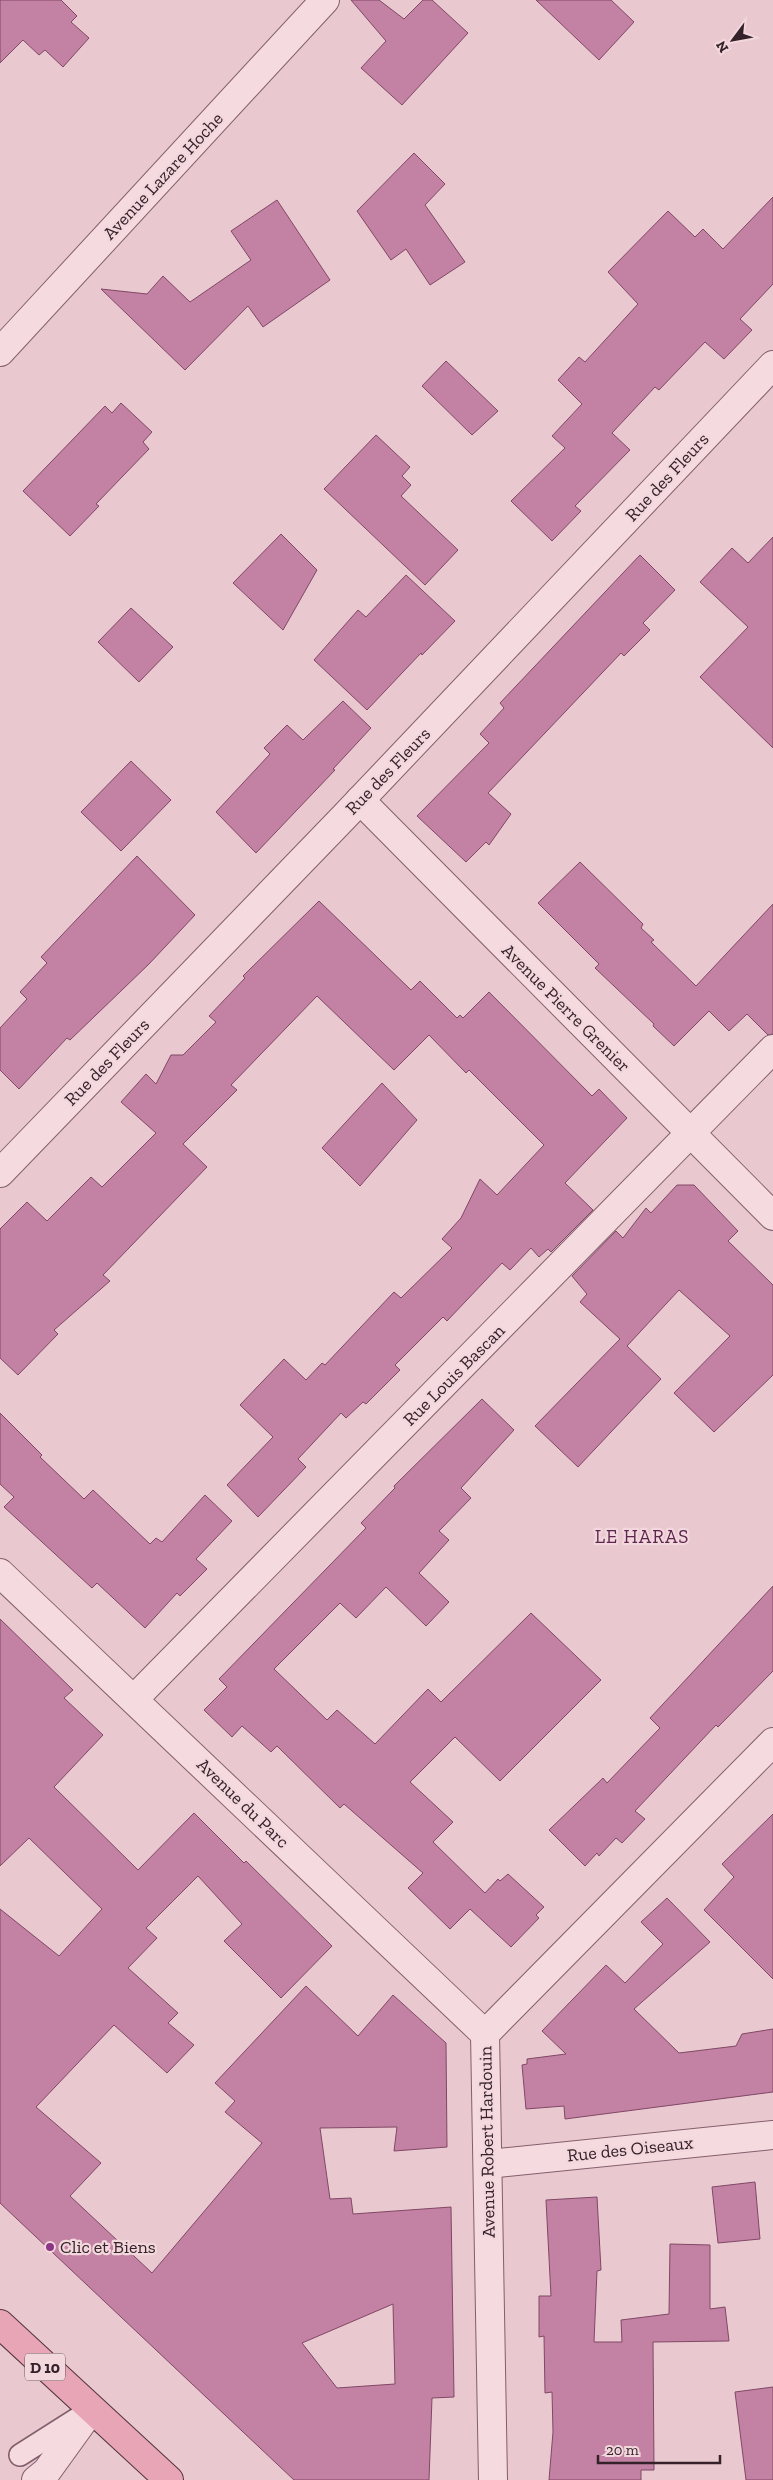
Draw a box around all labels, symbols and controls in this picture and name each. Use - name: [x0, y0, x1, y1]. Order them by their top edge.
- north arrow: [708, 15, 758, 65]
- text: N: [712, 37, 732, 56]
- street label: Avenue Lazare Hoche: [98, 108, 228, 244]
- street label: Rue des Fleurs: [620, 428, 714, 526]
- street label: Rue des Fleurs: [341, 723, 435, 819]
- street label: Avenue Pierre Grenier: [497, 939, 635, 1077]
- street label: Rue des Fleurs: [60, 1014, 154, 1110]
- street label: Rue Louis Bascan: [399, 1319, 510, 1430]
- district label: LE HARAS: [595, 1525, 689, 1548]
- street label: Avenue du Parc: [192, 1753, 294, 1853]
- street label: Avenue Robert Hardouin: [474, 2045, 500, 2238]
- street label: Rue des Oiseaux: [566, 2131, 694, 2167]
- place label: Clic et Biens: [60, 2236, 156, 2258]
- marker: Clic et Biens: [44, 2241, 56, 2253]
- road number: D 10: [25, 2354, 65, 2380]
- scale bar: [598, 2432, 720, 2464]
- text: 20 m: [606, 2441, 639, 2459]

